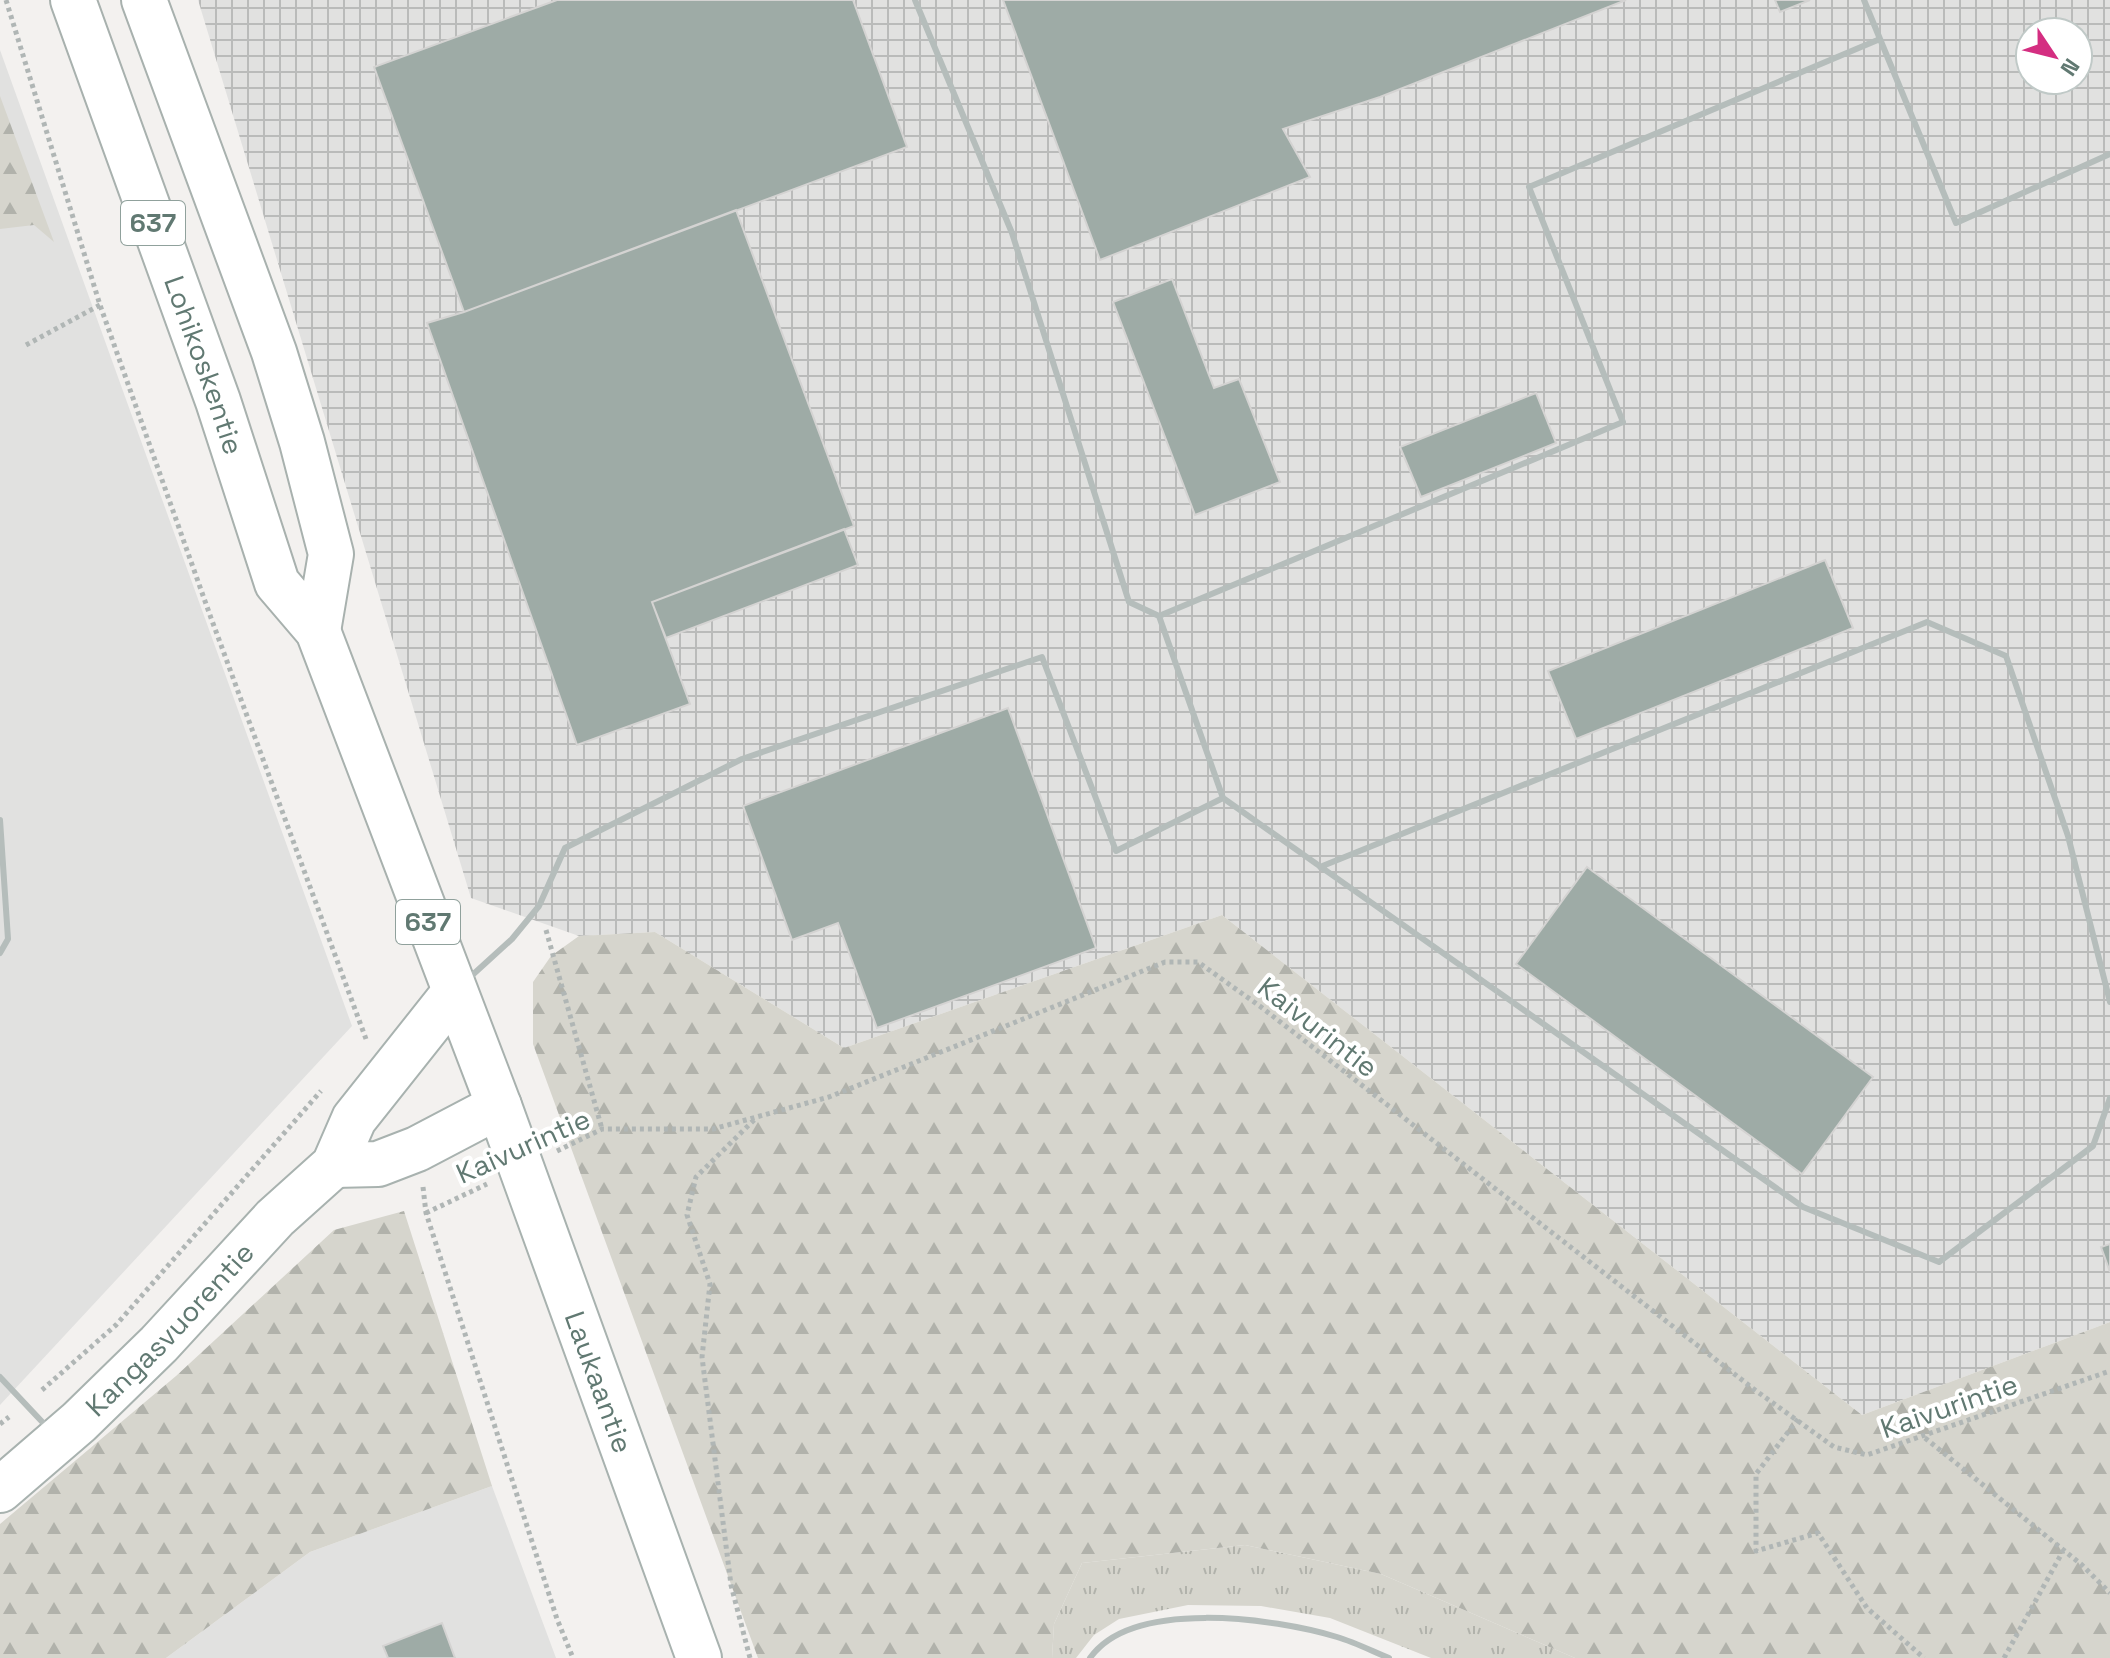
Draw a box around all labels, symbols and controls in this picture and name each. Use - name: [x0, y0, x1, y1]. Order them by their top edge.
- north arrow: [2014, 16, 2094, 96]
- text: N: [2055, 53, 2086, 82]
- road number: 637: [121, 201, 185, 245]
- street label: Lohikoskentie: [156, 271, 252, 459]
- road number: 637: [396, 900, 460, 944]
- street label: Kaivurintie: [1251, 969, 1385, 1085]
- street label: Kaivurintie: [450, 1101, 596, 1191]
- street label: Kangasvuorentie: [78, 1235, 262, 1424]
- street label: Laukaantie: [557, 1306, 641, 1458]
- street label: Kaivurintie: [1876, 1366, 2022, 1446]

